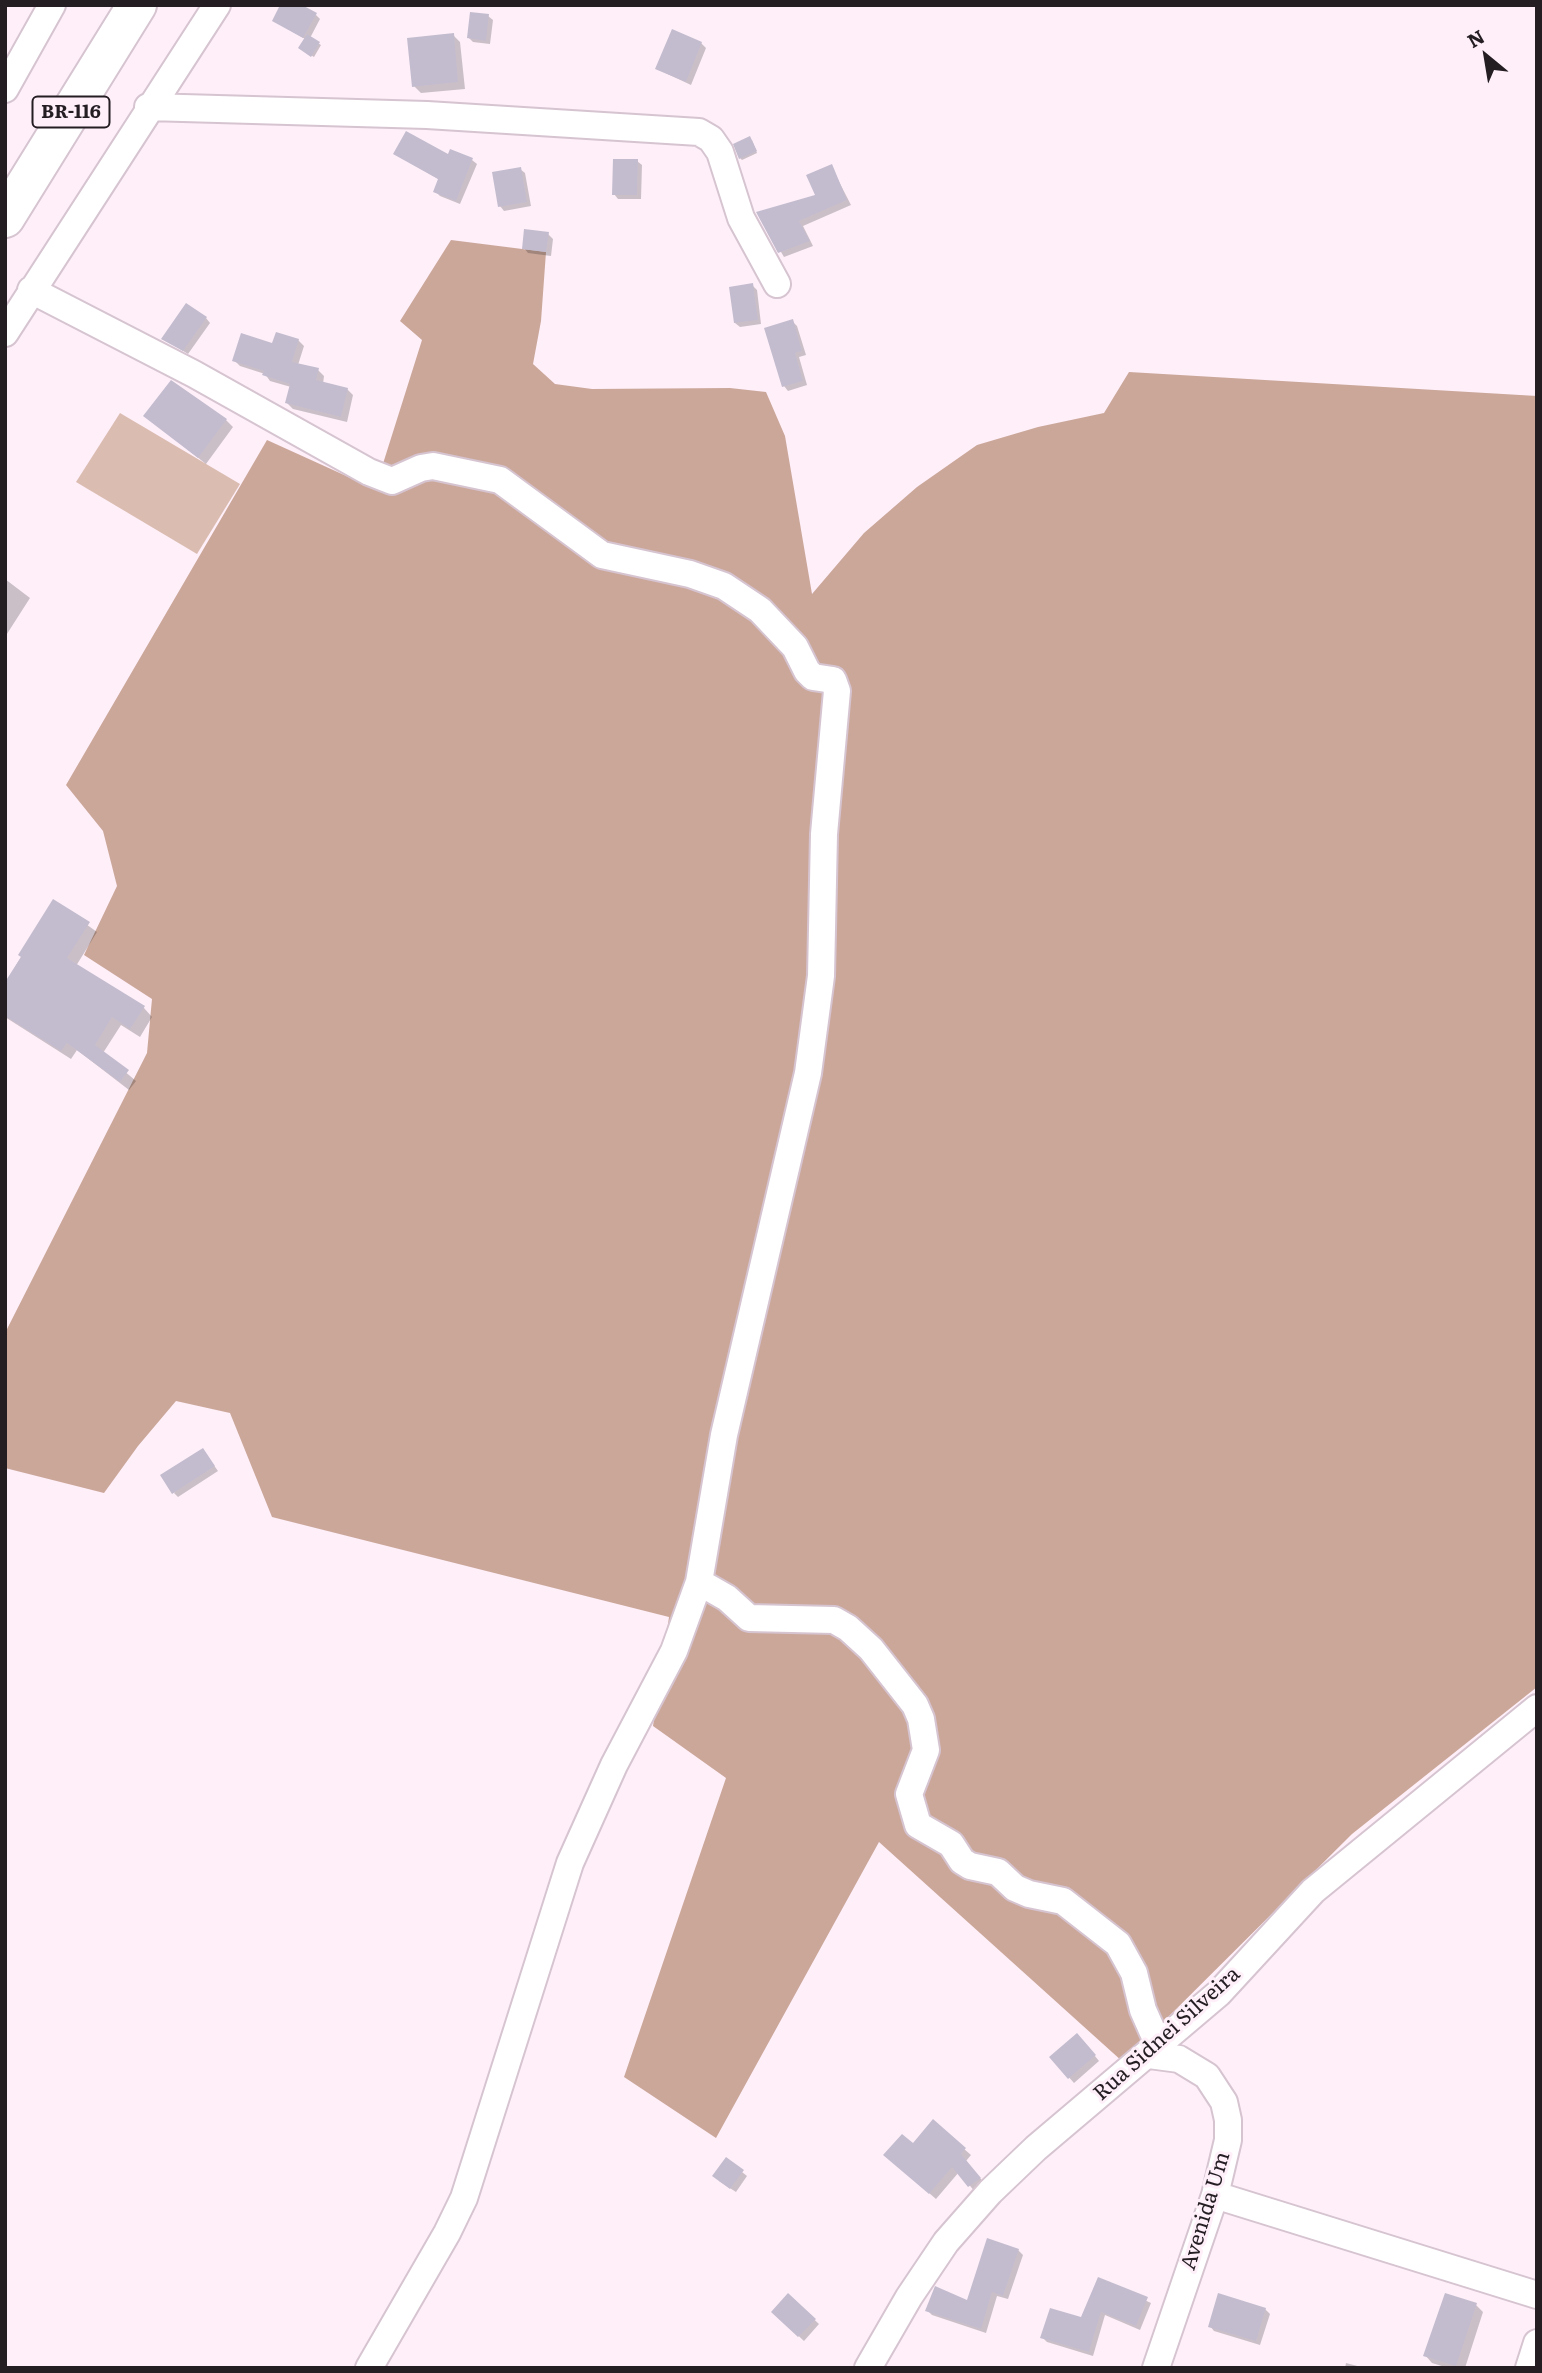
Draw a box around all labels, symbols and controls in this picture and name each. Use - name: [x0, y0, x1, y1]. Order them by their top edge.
- north arrow: [1451, 21, 1521, 91]
- text: N: [1462, 22, 1489, 54]
- road number: BR-116: [32, 96, 110, 128]
- street label: Rua Sidnei Silveira: [1089, 1962, 1245, 2106]
- street label: Avenida Um: [1176, 2149, 1236, 2273]

